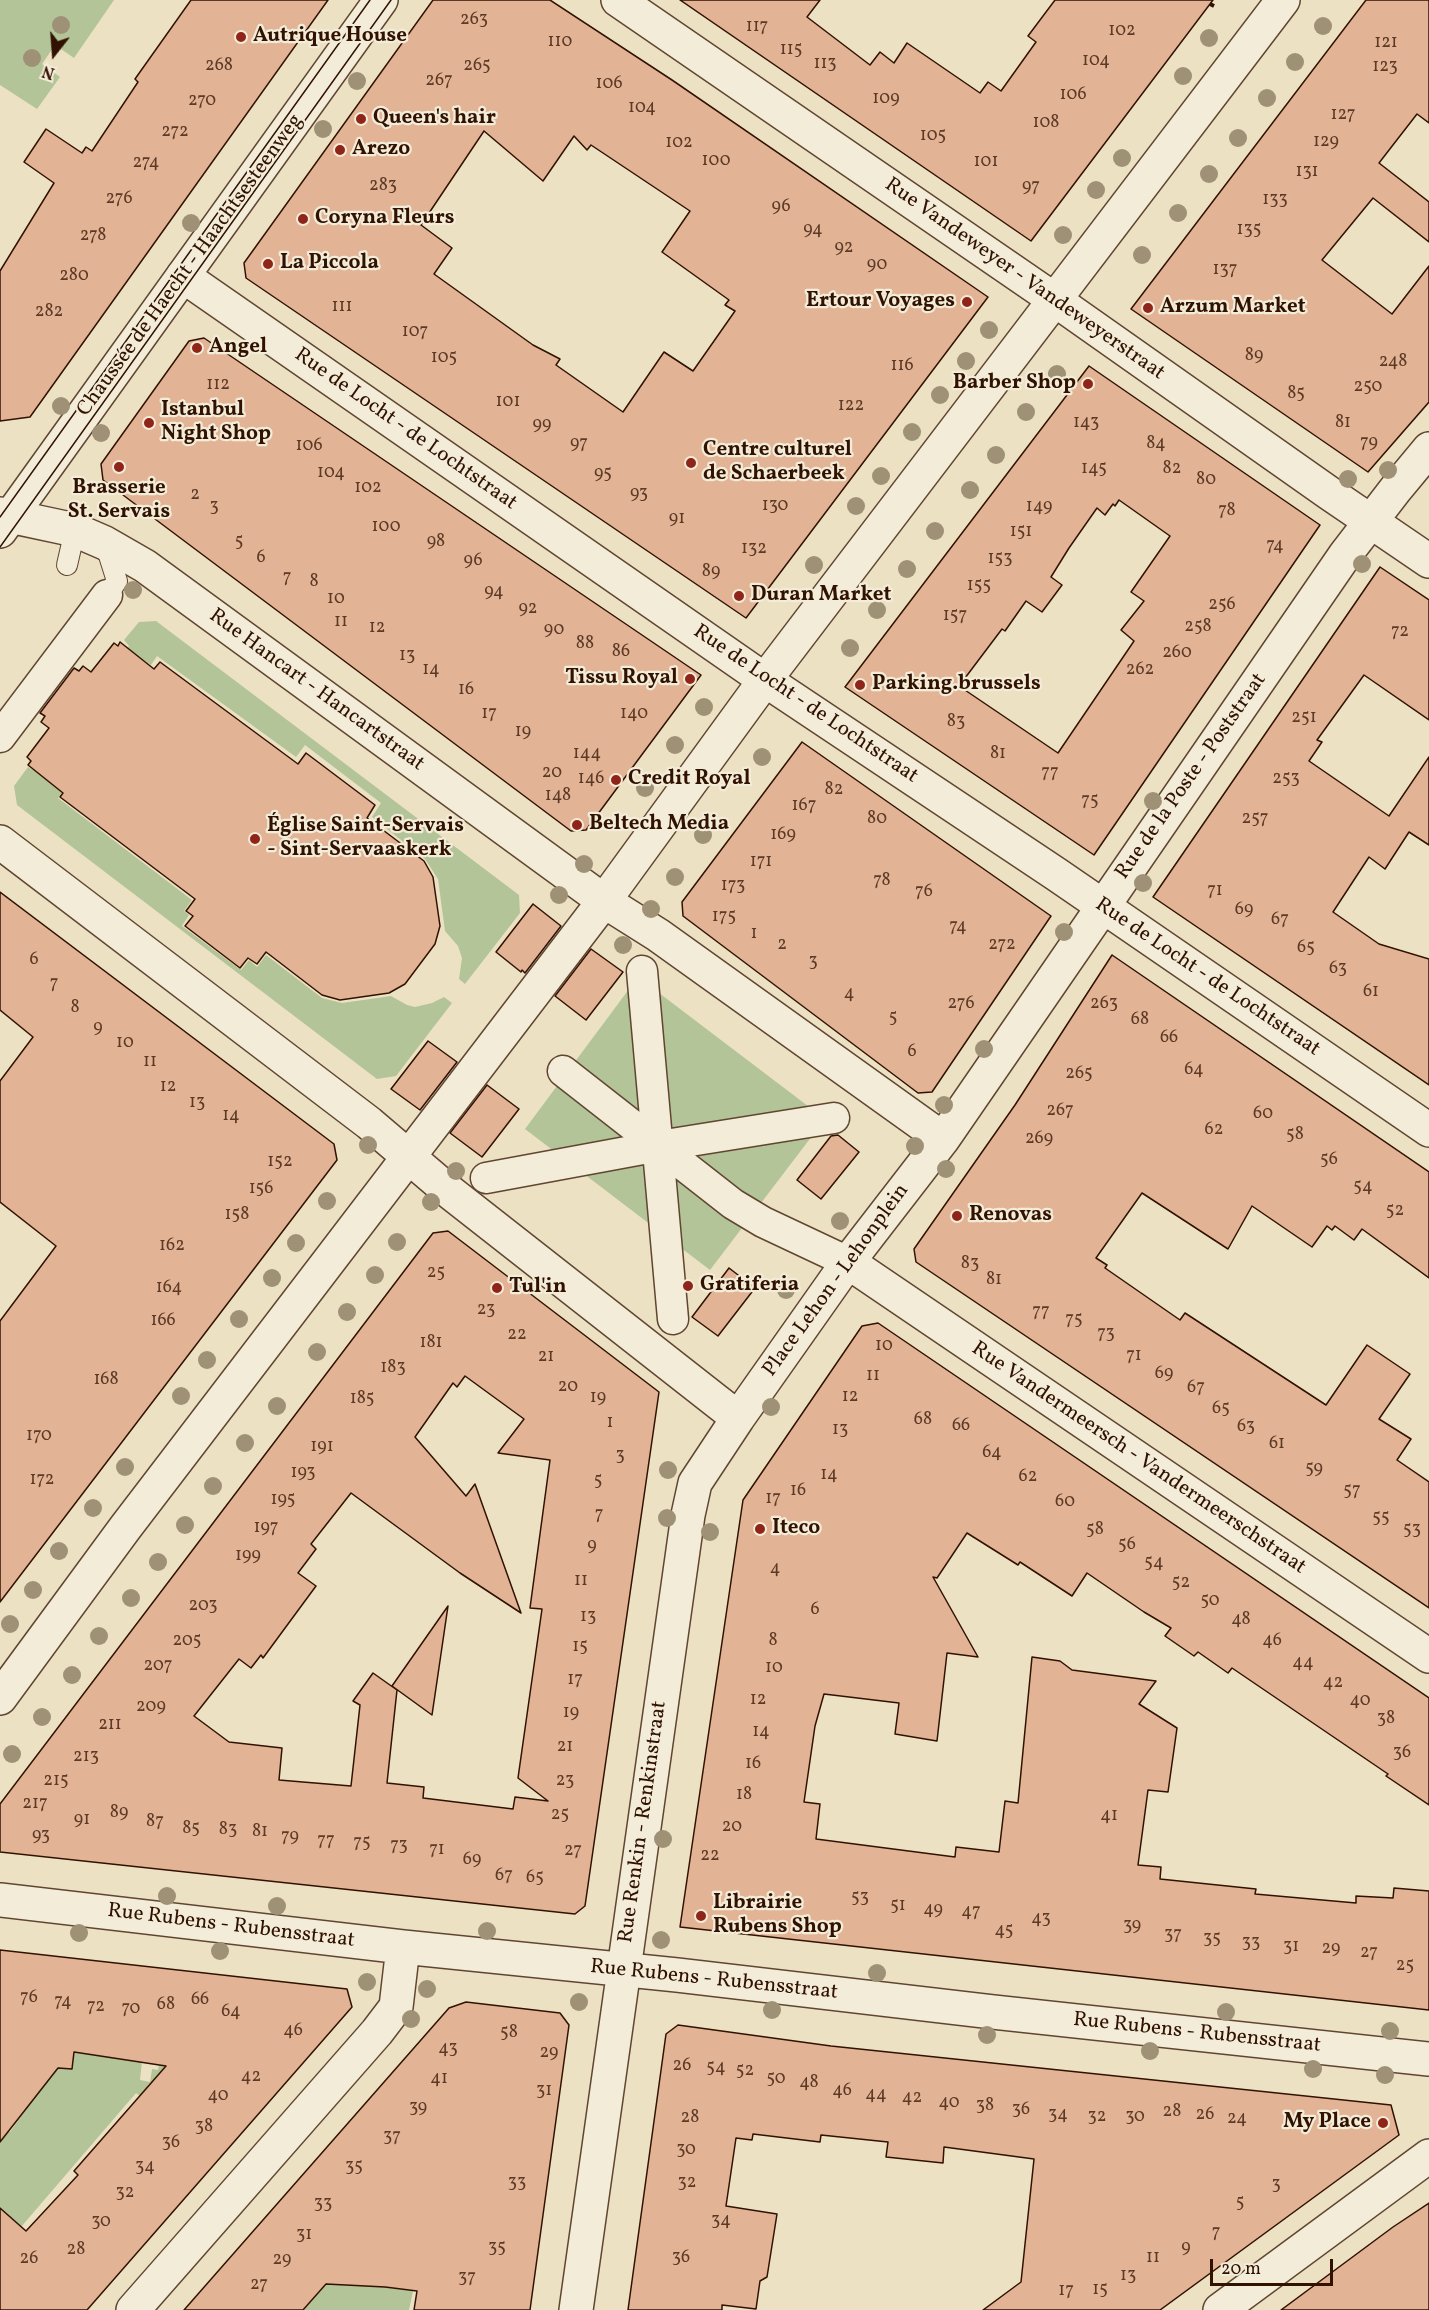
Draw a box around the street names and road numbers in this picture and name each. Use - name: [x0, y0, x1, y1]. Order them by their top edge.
- street label: Chaussée de Haecht - Haachtsesteenweg: [73, 110, 309, 422]
- street label: Rue Vandeweyer - Vandeweyerstraat: [879, 173, 1169, 387]
- street label: Rue de Locht - de Lochtstraat: [289, 343, 521, 517]
- street label: Rue Hancart - Hancartstraat: [203, 604, 429, 778]
- street label: Rue de Locht - de Lochtstraat: [688, 620, 922, 790]
- street label: Rue de la Poste - Poststraat: [1111, 669, 1273, 885]
- street label: Rue de Locht - de Lochtstraat: [1090, 893, 1324, 1063]
- street label: Place Lehon - Lehonplein: [758, 1180, 916, 1382]
- street label: Rue Vandermeersch - Vandermeerschstraat: [966, 1337, 1310, 1581]
- street label: Rue Renkin - Renkinstraat: [615, 1699, 673, 1945]
- street label: Rue Rubens - Rubensstraat: [106, 1899, 356, 1955]
- street label: Rue Rubens - Rubensstraat: [589, 1955, 839, 2007]
- street label: Rue Rubens - Rubensstraat: [1072, 2008, 1322, 2060]

